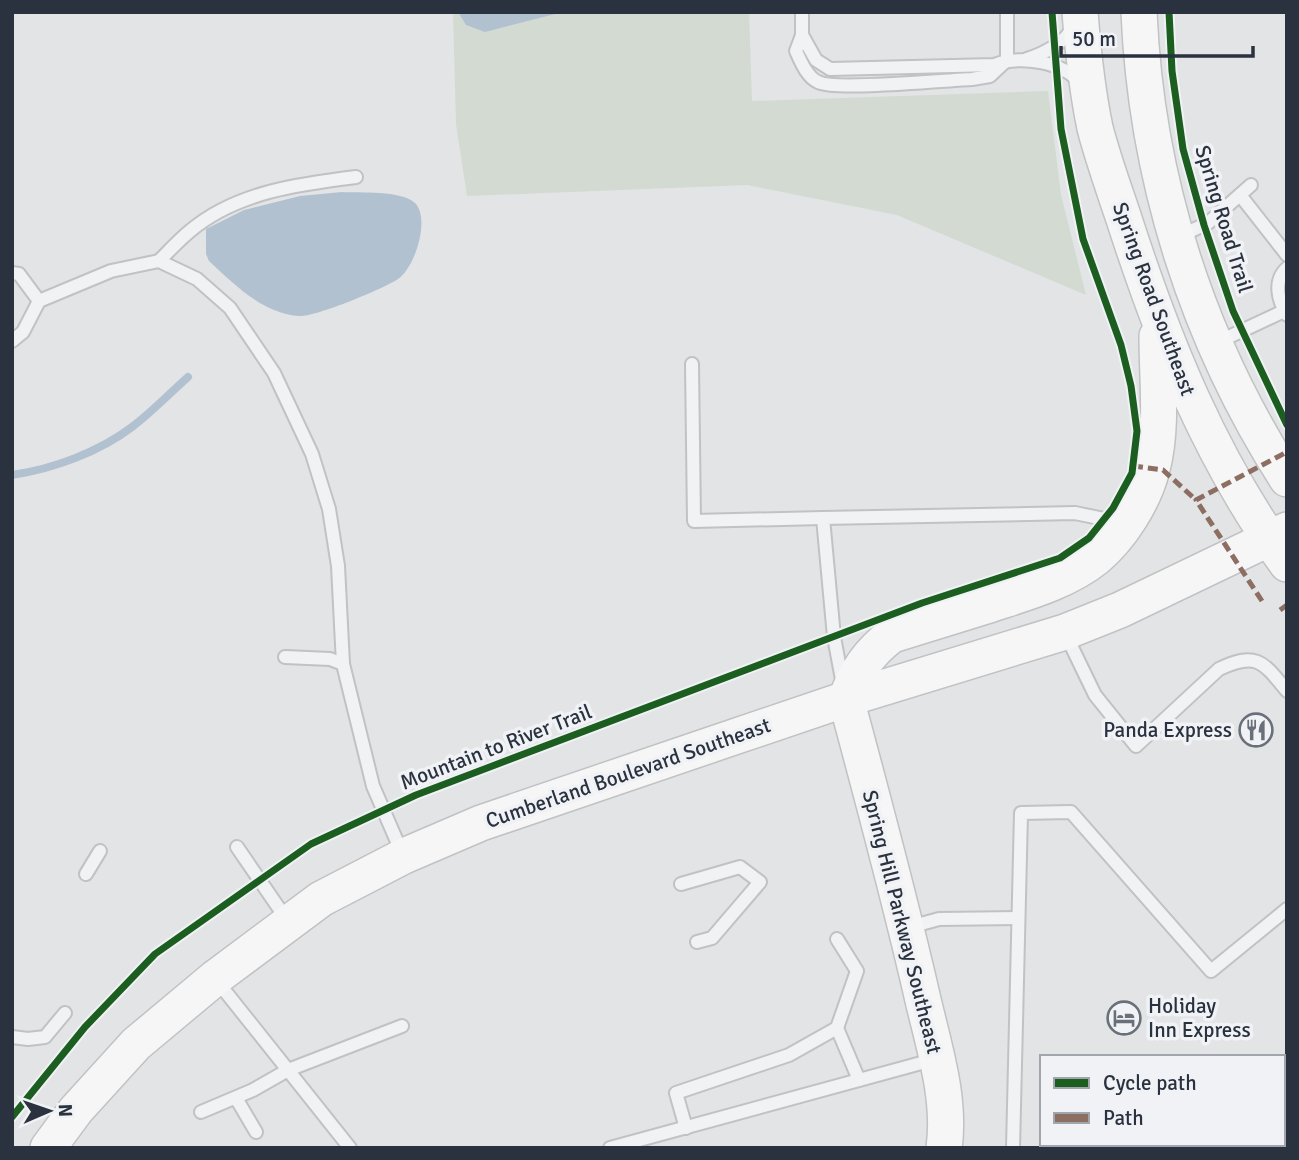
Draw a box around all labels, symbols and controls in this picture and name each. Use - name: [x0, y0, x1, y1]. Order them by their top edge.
- scale bar: [1061, 14, 1254, 58]
- text: 50 m: [1072, 26, 1116, 52]
- street label: Spring Road Trail: [1189, 142, 1259, 296]
- street label: Spring Road Southeast: [1107, 199, 1201, 399]
- street label: Mountain to River Trail: [397, 698, 595, 796]
- restaurant icon: Panda Express: [1237, 711, 1275, 749]
- street label: Cumberland Boulevard Southeast: [482, 712, 774, 834]
- place label: Panda Express: [1103, 717, 1232, 743]
- street label: Spring Hill Parkway Southeast: [857, 787, 947, 1057]
- place label: Holiday Inn Express: [1148, 993, 1251, 1043]
- hotel icon: Holiday Inn Express: [1105, 999, 1143, 1037]
- legend: [1040, 1055, 1285, 1146]
- text: Cycle path: [1103, 1070, 1197, 1096]
- north arrow: [14, 1076, 84, 1146]
- text: N: [53, 1103, 77, 1117]
- text: Path: [1103, 1105, 1144, 1131]

